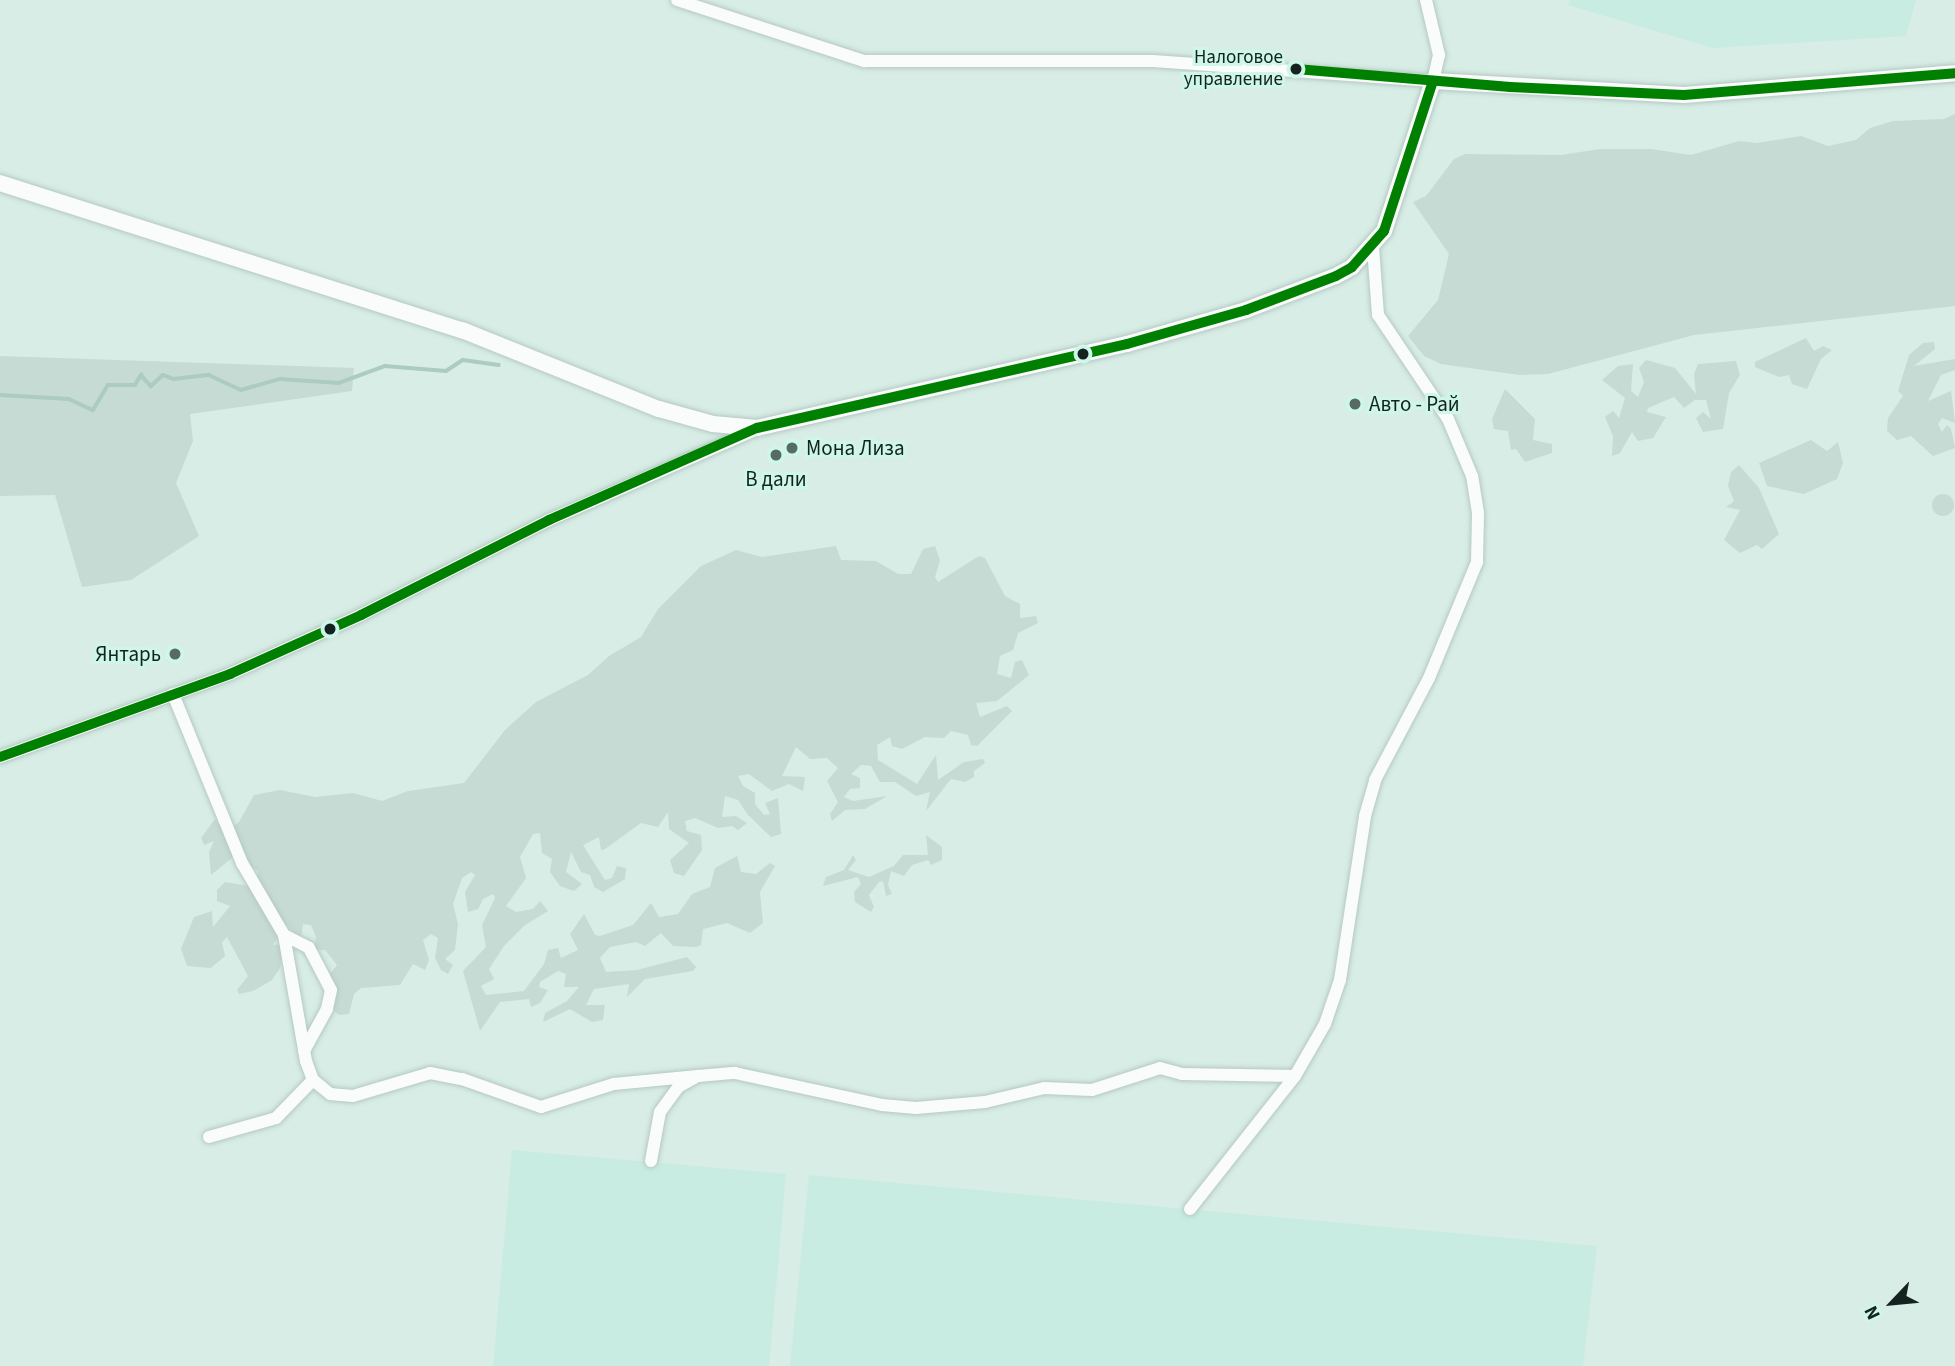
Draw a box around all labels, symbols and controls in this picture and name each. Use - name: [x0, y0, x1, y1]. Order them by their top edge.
- place label: Налоговое управление: [1184, 47, 1283, 91]
- marker: Налоговое управление: [1289, 62, 1303, 76]
- unlabelled marker: [1076, 347, 1090, 361]
- place label: Авто - Рай: [1369, 391, 1460, 417]
- marker: Авто - Рай: [1347, 396, 1363, 412]
- place label: Мона Лиза: [806, 435, 904, 461]
- marker: Мона Лиза: [784, 440, 800, 456]
- marker: В дали: [768, 447, 784, 463]
- place label: В дали: [745, 466, 807, 492]
- unlabelled marker: [323, 622, 337, 636]
- place label: Янтарь: [95, 641, 161, 667]
- marker: Янтарь: [167, 646, 183, 662]
- north arrow: [1857, 1268, 1927, 1338]
- text: N: [1858, 1301, 1888, 1324]

